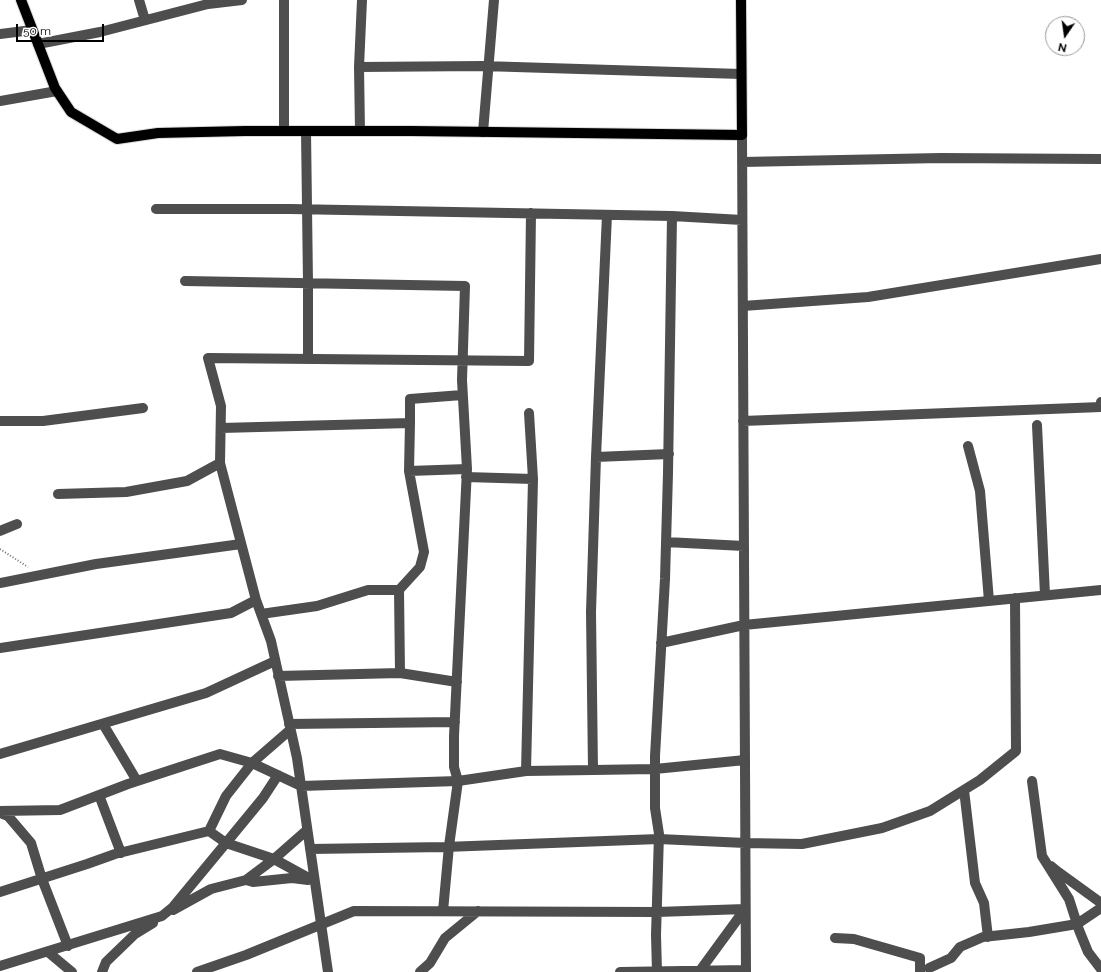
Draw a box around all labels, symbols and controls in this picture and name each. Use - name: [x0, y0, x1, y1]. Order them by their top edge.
- scale bar: [18, 16, 106, 42]
- north arrow: [1045, 16, 1085, 56]
- text: 50 m: [23, 24, 51, 38]
- text: N: [1057, 40, 1068, 54]

